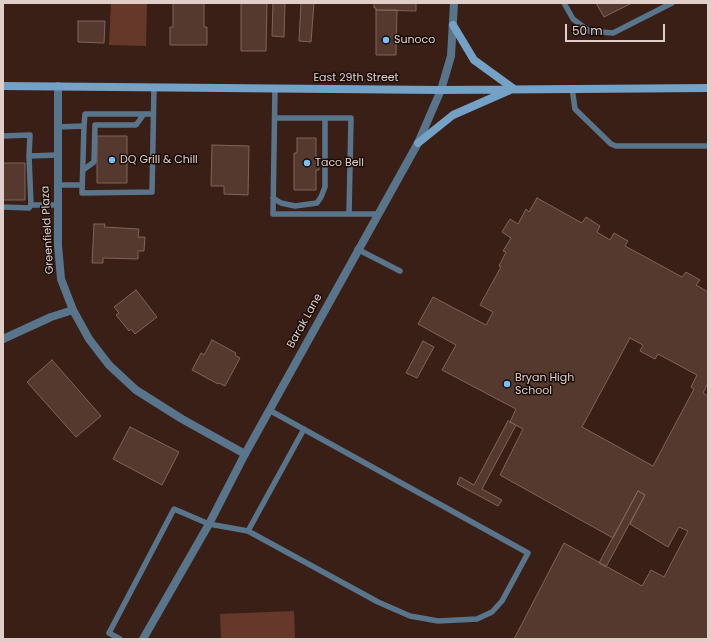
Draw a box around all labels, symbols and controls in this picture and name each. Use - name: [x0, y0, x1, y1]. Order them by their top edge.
- scale bar: [567, 16, 667, 42]
- text: 50 m: [572, 22, 603, 39]
- place label: Sunoco: [394, 33, 435, 47]
- marker: Sunoco: [381, 35, 391, 45]
- street label: East 29th Street: [313, 71, 399, 85]
- place label: DQ Grill & Chill: [120, 153, 198, 167]
- marker: DQ Grill & Chill: [107, 155, 117, 165]
- place label: Taco Bell: [315, 156, 364, 170]
- marker: Taco Bell: [302, 158, 312, 168]
- street label: Greenfield Plaza: [39, 185, 57, 275]
- street label: Barak Lane: [285, 291, 325, 351]
- place label: Bryan High School: [515, 371, 574, 397]
- marker: Bryan High School: [502, 379, 512, 389]

